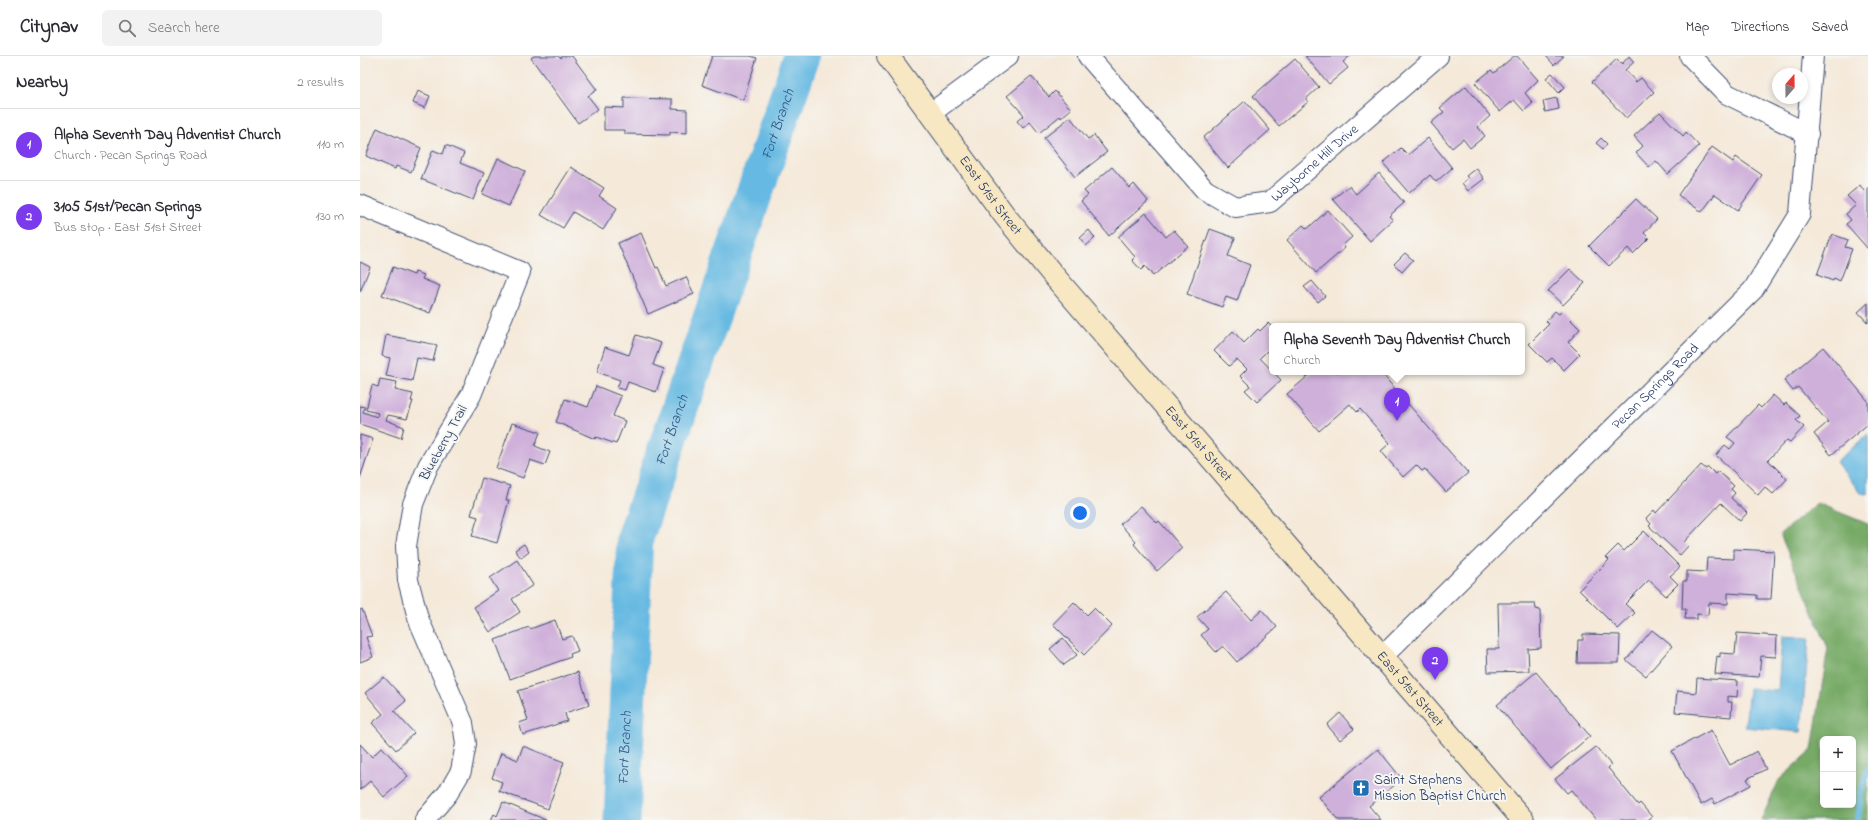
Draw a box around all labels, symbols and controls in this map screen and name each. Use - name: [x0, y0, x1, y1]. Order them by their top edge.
- search box: [102, 10, 382, 46]
- text: Citynav: [20, 14, 78, 41]
- icon: search: [116, 17, 138, 39]
- text: Search here: [148, 17, 220, 39]
- text: Map: [1686, 17, 1709, 38]
- text: Directions: [1731, 17, 1789, 38]
- text: Saved: [1811, 17, 1848, 38]
- north arrow: [1772, 68, 1808, 104]
- text: Nearby: [16, 70, 68, 95]
- text: 2 results: [297, 73, 344, 92]
- water label: Fort Branch: [756, 85, 801, 163]
- street label: Wayborne Hill Drive: [1266, 119, 1364, 207]
- text: Alpha Seventh Day Adventist Church: [54, 124, 281, 146]
- text: 1: [27, 135, 31, 154]
- text: 110 m: [317, 135, 344, 154]
- text: Church · Pecan Springs Road: [54, 146, 207, 165]
- street label: East 51st Street: [954, 151, 1027, 240]
- text: 3105 51st/Pecan Springs: [54, 196, 202, 218]
- text: 2: [26, 207, 32, 226]
- text: 130 m: [316, 207, 344, 226]
- text: Bus stop · East 51st Street: [54, 218, 202, 237]
- popup: [1269, 323, 1525, 375]
- text: Alpha Seventh Day Adventist Church: [1284, 329, 1510, 351]
- street label: Pecan Springs Road: [1607, 338, 1704, 435]
- text: Church: [1284, 351, 1320, 370]
- pin: 1: [1384, 388, 1410, 421]
- water label: Fort Branch: [650, 391, 695, 469]
- street label: Blueberry Trail: [414, 401, 474, 486]
- street label: East 51st Street: [1160, 401, 1238, 487]
- your location: [1070, 503, 1090, 523]
- street label: East 51st Street: [1371, 646, 1449, 732]
- pin: 2: [1422, 647, 1448, 680]
- water label: Fort Branch: [613, 710, 638, 785]
- map controls: [1820, 736, 1856, 808]
- button: +: [1820, 736, 1856, 772]
- place label: Saint Stephens Mission Baptist Church: [1374, 770, 1506, 807]
- button: −: [1820, 772, 1856, 808]
- church icon: Saint Stephens Mission Baptist Church: [1351, 778, 1371, 798]

